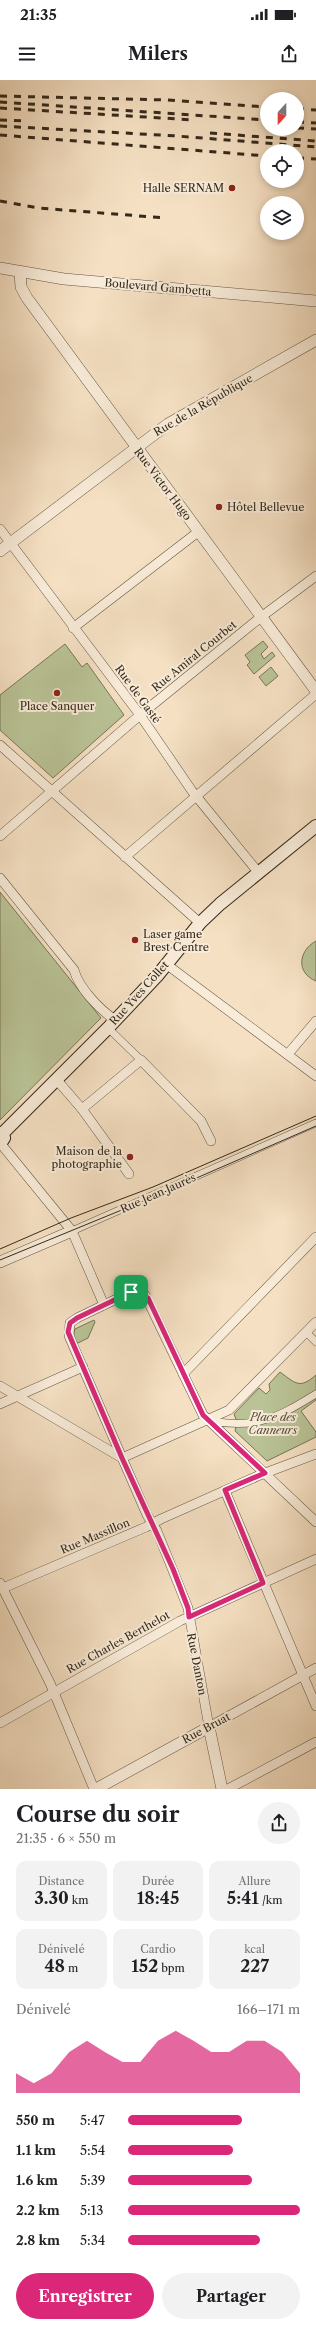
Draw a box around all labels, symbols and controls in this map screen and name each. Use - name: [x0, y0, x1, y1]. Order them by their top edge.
- text: 21:35: [20, 5, 57, 24]
- icon: menu: [16, 43, 38, 65]
- text: Milers: [128, 43, 188, 65]
- icon: share: [278, 43, 300, 65]
- north arrow: [260, 92, 304, 136]
- map controls: [260, 92, 304, 240]
- button: locate: [260, 144, 304, 188]
- place label: Halle SERNAM: [143, 181, 224, 195]
- marker: Halle SERNAM: [227, 183, 237, 193]
- button: layers: [260, 196, 304, 240]
- street label: Boulevard Gambetta: [104, 275, 212, 299]
- street label: Rue de la République: [151, 371, 255, 439]
- street label: Rue Victor Hugo: [131, 445, 195, 523]
- place label: Hôtel Bellevue: [227, 500, 304, 514]
- marker: Hôtel Bellevue: [214, 502, 224, 512]
- street label: Rue Amiral Courbet: [149, 617, 239, 695]
- street label: Rue de Gasté: [112, 662, 164, 726]
- marker: Place Sanquer: [52, 688, 62, 698]
- place label: Place Sanquer: [20, 699, 95, 713]
- place label: Laser game Brest Centre: [143, 927, 209, 954]
- marker: Laser game Brest Centre: [130, 935, 140, 945]
- street label: Rue Yves Collet: [106, 958, 172, 1028]
- place label: Maison de la photographie: [52, 1144, 122, 1171]
- marker: Maison de la photographie: [125, 1152, 135, 1162]
- street label: Rue Jean Jaurès: [118, 1170, 198, 1216]
- pin: [114, 1275, 148, 1309]
- icon: arrive: [120, 1281, 142, 1303]
- park label: Place des Canneurs: [248, 1410, 298, 1437]
- street label: Rue Massillon: [58, 1515, 132, 1557]
- street label: Rue Charles Berthelot: [64, 1608, 172, 1676]
- street label: Rue Danton: [184, 1632, 210, 1696]
- street label: Rue Bruat: [179, 1709, 233, 1747]
- text: Course du soir: [16, 1801, 179, 1828]
- button: share: [258, 1802, 300, 1844]
- text: 21:35 · 6 × 550 m: [16, 1830, 116, 1846]
- text: Distance: [39, 1874, 84, 1888]
- text: Durée: [142, 1874, 174, 1888]
- text: Allure: [239, 1874, 271, 1888]
- text: 3.30: [34, 1888, 69, 1908]
- text: 18:45: [137, 1888, 179, 1908]
- text: 5:41: [227, 1888, 259, 1908]
- text: km: [69, 1893, 88, 1907]
- text: /km: [259, 1893, 282, 1907]
- text: Dénivelé: [38, 1942, 85, 1956]
- text: Cardio: [140, 1942, 176, 1956]
- text: kcal: [244, 1942, 265, 1956]
- text: 48: [44, 1956, 65, 1976]
- text: 152: [131, 1956, 158, 1976]
- text: 227: [240, 1956, 269, 1976]
- text: m: [65, 1961, 78, 1975]
- text: bpm: [158, 1961, 185, 1975]
- text: Dénivelé: [16, 2001, 71, 2017]
- text: 166–171 m: [237, 2001, 300, 2017]
- text: 550 m: [16, 2112, 55, 2128]
- text: 5:47: [80, 2112, 105, 2128]
- text: 1.1 km: [16, 2142, 56, 2158]
- text: 5:54: [80, 2142, 105, 2158]
- text: 1.6 km: [16, 2172, 58, 2188]
- text: 5:39: [80, 2172, 105, 2188]
- text: 2.2 km: [16, 2202, 60, 2218]
- text: 5:13: [80, 2202, 103, 2218]
- text: 2.8 km: [16, 2232, 60, 2248]
- text: 5:34: [80, 2232, 105, 2248]
- button: Enregistrer: [16, 2273, 154, 2319]
- button: Partager: [162, 2273, 300, 2319]

